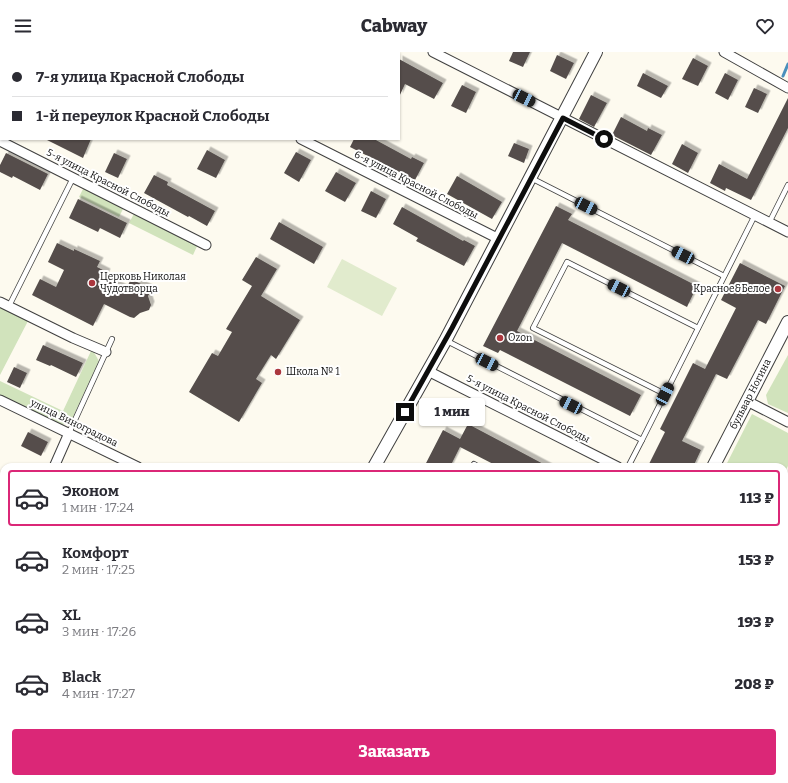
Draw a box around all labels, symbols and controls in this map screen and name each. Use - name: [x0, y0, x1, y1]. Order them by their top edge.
- icon: menu: [12, 15, 34, 37]
- text: Cabway: [361, 15, 427, 37]
- icon: heart: [754, 15, 776, 37]
- text: 7-я улица Красной Слободы: [36, 68, 244, 86]
- car: [511, 87, 537, 109]
- text: 1-й переулок Красной Слободы: [36, 107, 270, 125]
- route start: [595, 130, 613, 148]
- street label: 5-я улица Красной Слободы: [44, 146, 172, 219]
- street label: 6-я улица Красной Слободы: [352, 148, 480, 222]
- car: [573, 195, 599, 217]
- car: [670, 244, 696, 266]
- place label: Церковь Николая Чудотворца: [100, 271, 186, 295]
- car: [606, 277, 632, 299]
- marker: Церковь Николая Чудотворца: [87, 278, 97, 288]
- place label: Красное&Белое: [693, 283, 770, 295]
- marker: Красное&Белое: [773, 284, 783, 294]
- place label: Ozon: [508, 332, 533, 344]
- marker: Ozon: [495, 333, 505, 343]
- car: [474, 351, 500, 373]
- street label: бульвар Ногина: [727, 357, 774, 431]
- place label: Школа № 1: [286, 366, 339, 378]
- marker: Школа № 1: [273, 367, 283, 377]
- street label: 5-я улица Красной Слободы: [464, 372, 592, 445]
- car: [654, 381, 676, 407]
- car: [558, 394, 584, 416]
- street label: улица Виноградова: [28, 396, 120, 450]
- callout: 1 мин: [419, 398, 485, 426]
- route end: [396, 403, 414, 421]
- text: 1 мин: [434, 404, 470, 419]
- icon: car: [14, 480, 50, 516]
- text: Эконом: [62, 482, 119, 500]
- text: 113 ₽: [740, 489, 774, 507]
- text: 1 мин · 17:24: [62, 500, 134, 515]
- icon: car: [14, 542, 50, 578]
- text: Комфорт: [62, 544, 129, 562]
- text: 153 ₽: [738, 551, 774, 569]
- text: 2 мин · 17:25: [62, 562, 135, 577]
- icon: car: [14, 604, 50, 640]
- text: XL: [62, 606, 81, 624]
- text: 193 ₽: [738, 613, 774, 631]
- text: 3 мин · 17:26: [62, 624, 136, 639]
- icon: car: [14, 666, 50, 702]
- text: Black: [62, 668, 101, 686]
- text: 208 ₽: [734, 675, 774, 693]
- text: 4 мин · 17:27: [62, 686, 135, 701]
- button: Заказать: [12, 729, 776, 775]

